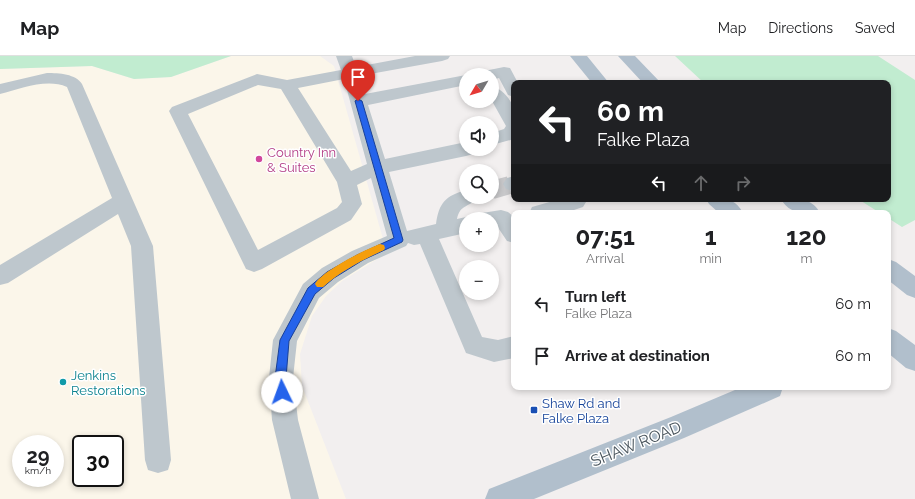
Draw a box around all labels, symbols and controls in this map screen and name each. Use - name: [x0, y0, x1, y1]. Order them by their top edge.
- text: Map: [20, 17, 59, 39]
- text: Map: [718, 20, 746, 36]
- text: Directions: [768, 20, 833, 36]
- text: Saved: [855, 20, 895, 36]
- pin: [341, 60, 375, 101]
- icon: arrive: [347, 66, 369, 88]
- north arrow: [459, 68, 499, 108]
- map controls: [459, 68, 499, 300]
- text: 60 m: [597, 95, 664, 128]
- icon: left: [531, 96, 583, 148]
- button: sound: [459, 116, 499, 156]
- text: Falke Plaza: [597, 129, 690, 150]
- place label: Country Inn & Suites: [267, 145, 336, 175]
- marker: Country Inn & Suites: [254, 154, 264, 164]
- button: search: [459, 164, 499, 204]
- icon: left: [648, 172, 670, 194]
- icon: ahead: [690, 172, 712, 194]
- icon: right: [732, 172, 754, 194]
- button: +: [459, 212, 499, 252]
- text: 07:51: [576, 222, 635, 251]
- text: 1: [705, 222, 716, 251]
- text: 120: [786, 222, 826, 251]
- text: Arrival: [586, 251, 624, 266]
- text: min: [699, 251, 722, 266]
- text: m: [800, 251, 812, 266]
- button: −: [459, 260, 499, 300]
- text: Turn left: [565, 288, 626, 306]
- icon: left: [531, 293, 553, 315]
- text: 60 m: [835, 295, 871, 313]
- text: Falke Plaza: [565, 306, 632, 321]
- icon: arrive: [531, 345, 553, 367]
- text: Arrive at destination: [565, 347, 710, 365]
- text: 60 m: [835, 347, 871, 365]
- place label: Jenkins Restorations: [71, 368, 146, 398]
- position arrow: [261, 371, 303, 413]
- marker: Jenkins Restorations: [58, 377, 68, 387]
- place label: Shaw Rd and Falke Plaza: [542, 396, 620, 426]
- marker: Shaw Rd and Falke Plaza: [529, 405, 539, 415]
- street label: SHAW ROAD: [588, 417, 684, 471]
- speed limit sign: 30: [72, 435, 124, 487]
- text: 29: [26, 444, 50, 468]
- text: km/h: [25, 465, 51, 476]

